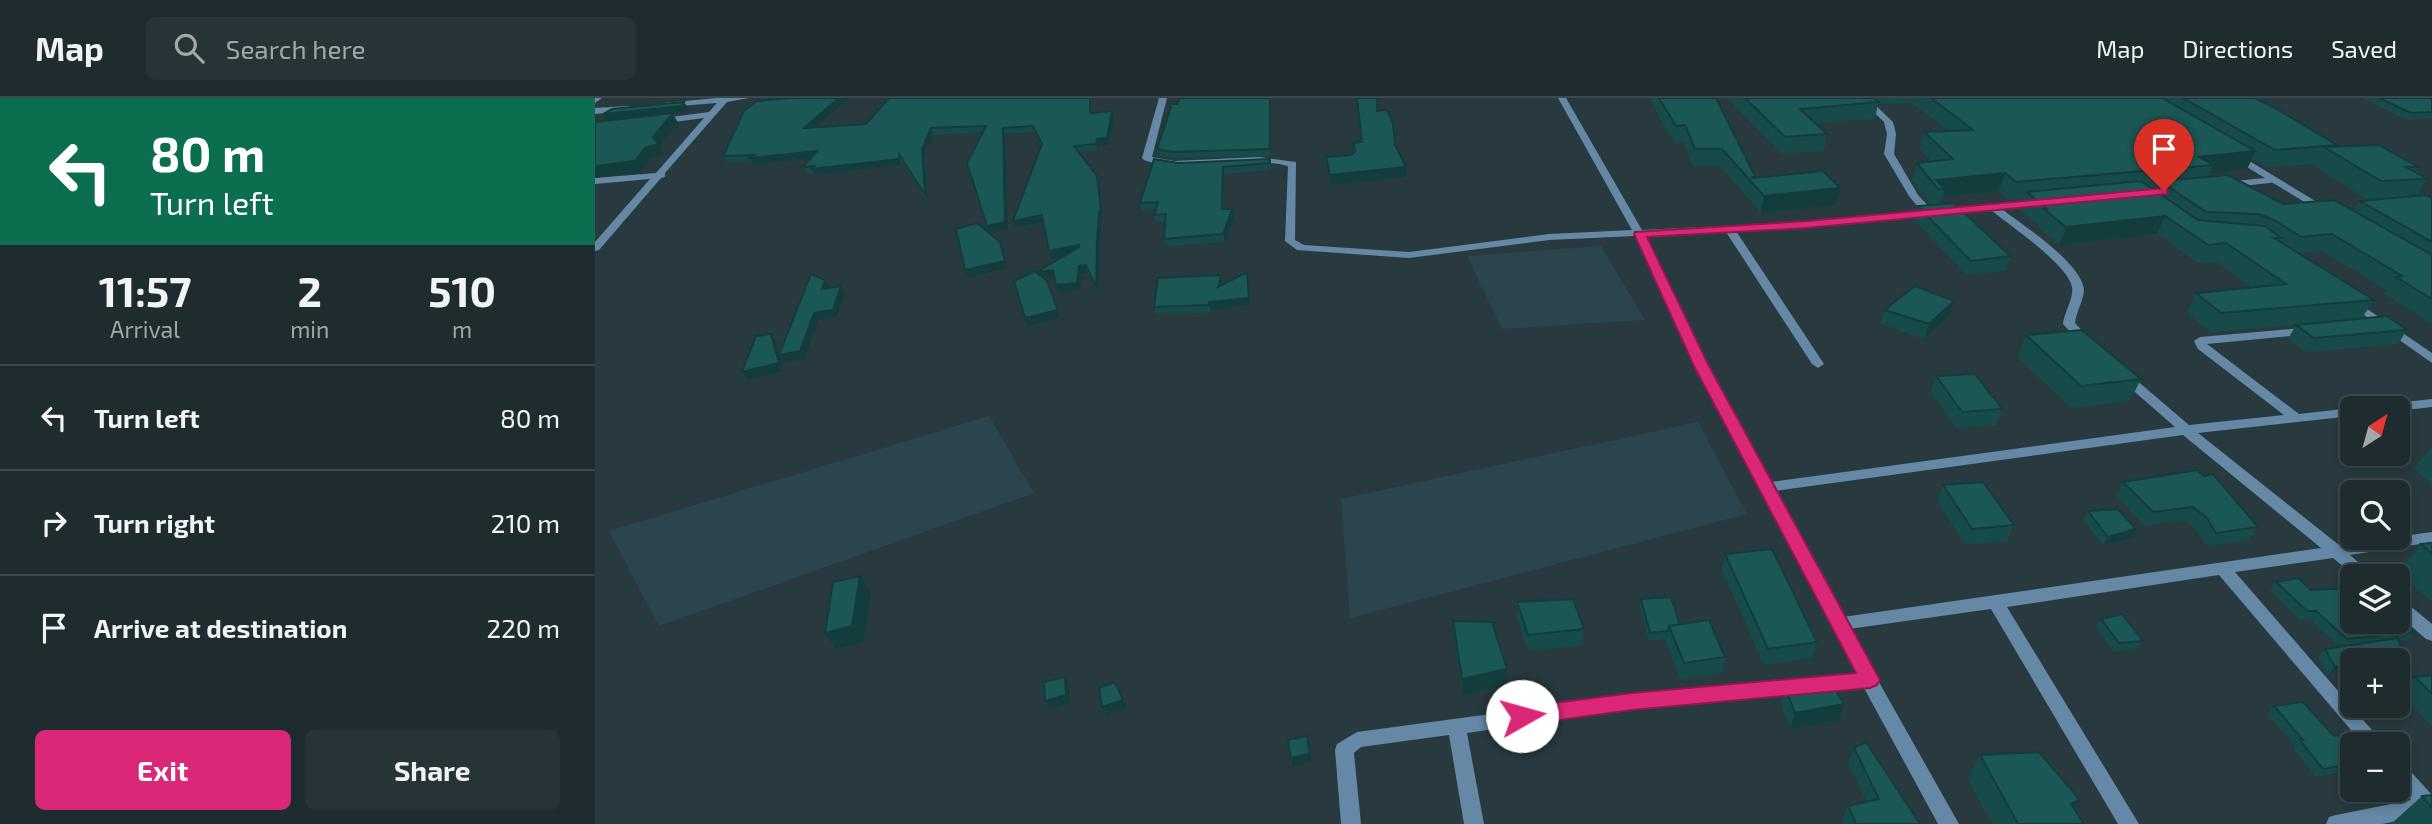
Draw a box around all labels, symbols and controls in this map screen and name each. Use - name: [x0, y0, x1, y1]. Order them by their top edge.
- search box: [146, 17, 636, 80]
- text: Map: [35, 28, 104, 68]
- icon: search: [170, 29, 208, 67]
- text: Search here: [226, 33, 365, 64]
- text: Map: [2096, 34, 2144, 63]
- text: Directions: [2182, 34, 2293, 63]
- text: Saved: [2331, 34, 2397, 63]
- pin: [2134, 119, 2194, 191]
- text: 80 m: [150, 123, 265, 182]
- icon: left: [35, 126, 126, 217]
- icon: arrive: [2145, 130, 2183, 168]
- text: Turn left: [150, 183, 274, 221]
- text: 11:57: [99, 265, 191, 315]
- text: 2: [298, 265, 322, 315]
- text: 510: [428, 265, 496, 315]
- text: Arrival: [110, 315, 180, 343]
- text: min: [290, 315, 329, 343]
- text: m: [452, 315, 472, 343]
- north arrow: [2340, 396, 2410, 466]
- map controls: [2340, 396, 2410, 802]
- icon: left: [35, 399, 73, 437]
- text: Turn left: [94, 402, 200, 433]
- text: 80 m: [500, 402, 560, 433]
- button: search: [2340, 480, 2410, 550]
- icon: right: [35, 504, 73, 542]
- text: Turn right: [94, 507, 215, 538]
- text: 210 m: [491, 507, 560, 538]
- button: layers: [2340, 564, 2410, 634]
- icon: arrive: [35, 609, 73, 647]
- text: Arrive at destination: [94, 612, 347, 643]
- text: 220 m: [487, 612, 560, 643]
- button: +: [2340, 648, 2410, 718]
- position arrow: [1485, 679, 1559, 753]
- button: Exit: [35, 730, 291, 810]
- button: Share: [305, 730, 560, 810]
- button: −: [2340, 732, 2410, 802]

